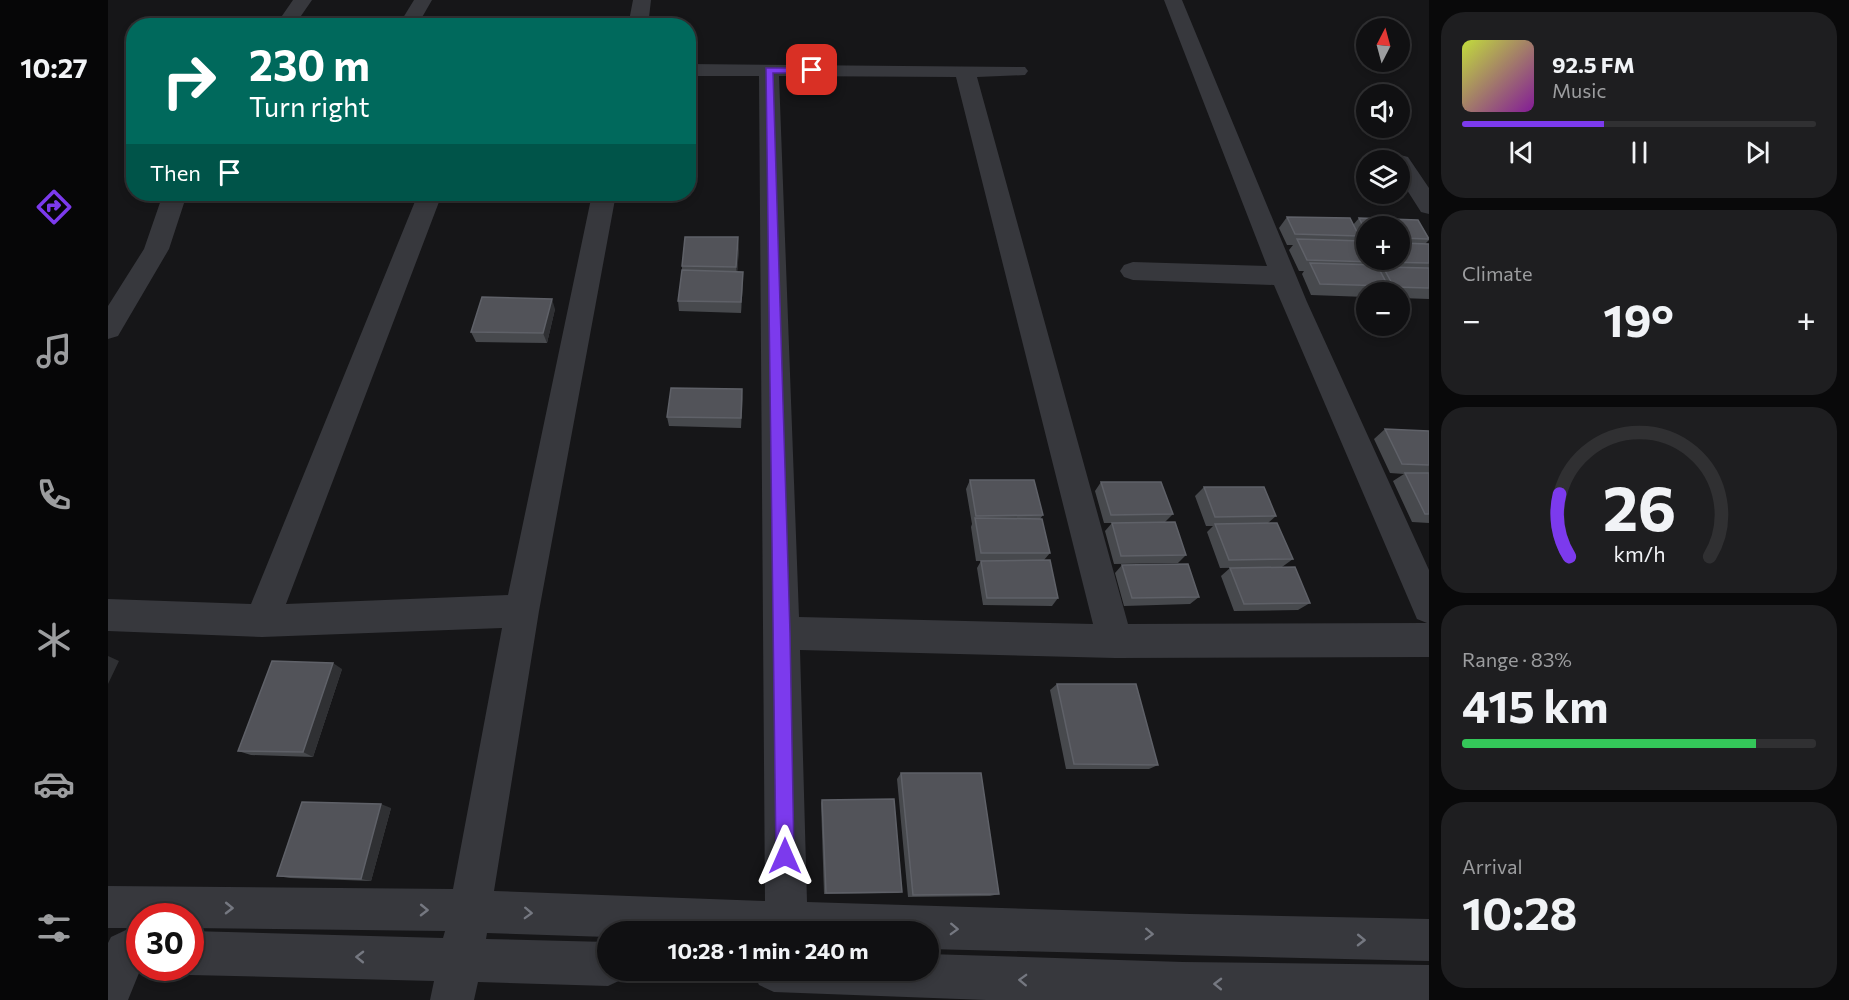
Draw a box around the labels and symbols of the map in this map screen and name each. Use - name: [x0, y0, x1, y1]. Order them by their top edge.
- north arrow: [1356, 18, 1410, 72]
- pin: [786, 44, 837, 95]
- position arrow: [753, 824, 817, 888]
- one-way arrow: [225, 902, 234, 914]
- speed limit sign: 30: [126, 903, 204, 981]
- one-way arrow: [420, 904, 429, 917]
- one-way arrow: [524, 907, 533, 920]
- one-way arrow: [950, 922, 959, 935]
- one-way arrow: [1145, 928, 1154, 941]
- one-way arrow: [1357, 934, 1366, 946]
- one-way arrow: [355, 951, 364, 963]
- one-way arrow: [1019, 973, 1028, 986]
- one-way arrow: [1214, 978, 1223, 991]

